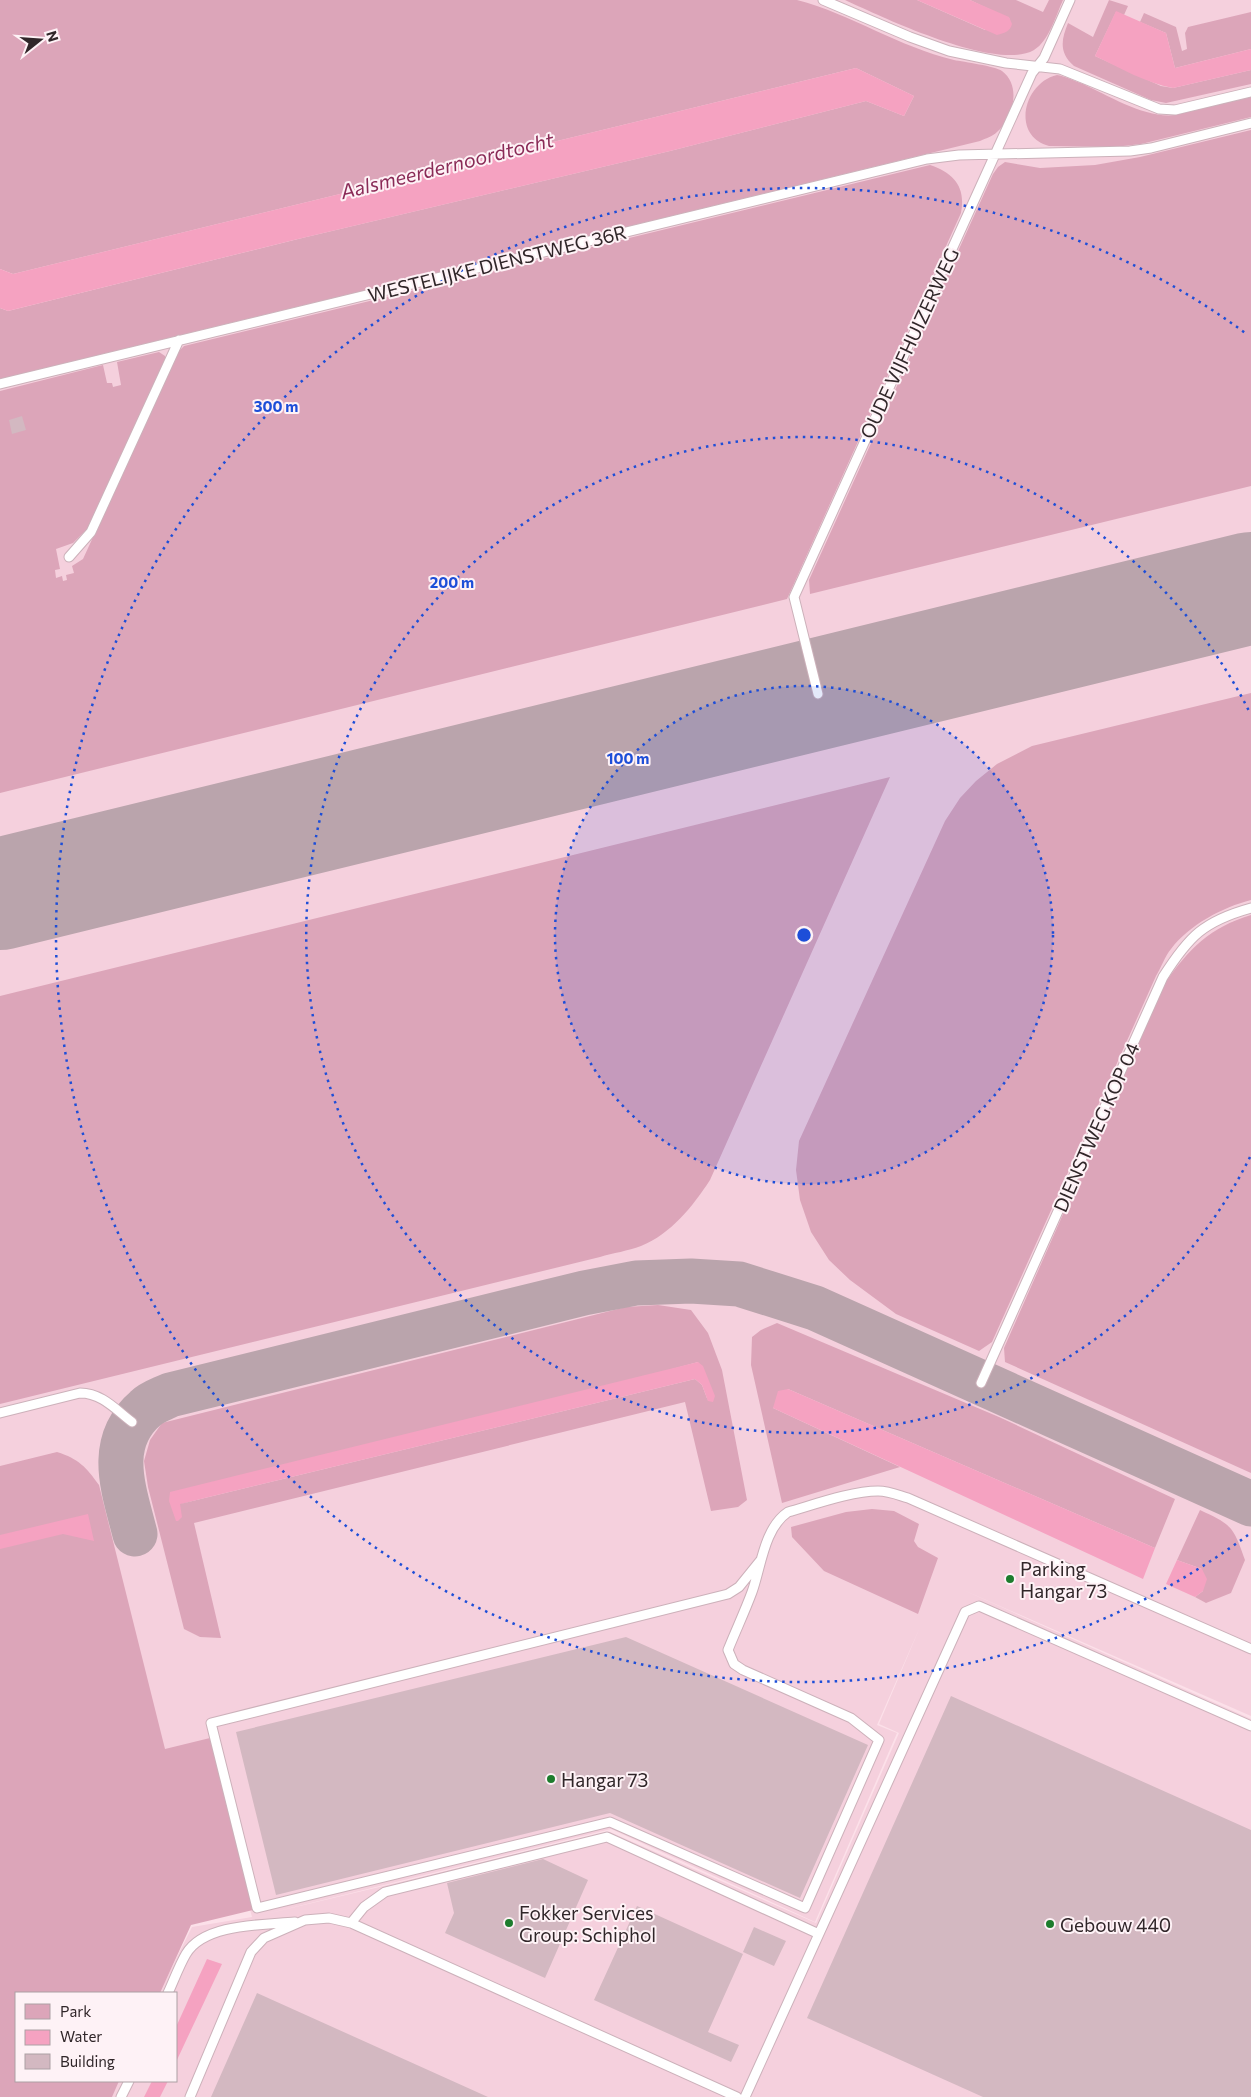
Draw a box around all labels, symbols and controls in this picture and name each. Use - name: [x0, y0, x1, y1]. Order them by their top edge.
- north arrow: [15, 15, 65, 65]
- text: N: [43, 29, 63, 44]
- water label: Aalsmeerdernoordtocht: [337, 127, 557, 203]
- street label: WESTELIJKE DIENSTWEG 36R: [365, 220, 629, 306]
- street label: OUDE VIJFHUIZERWEG: [855, 244, 963, 442]
- text: 300 m: [254, 397, 298, 415]
- text: 200 m: [430, 573, 474, 591]
- text: 100 m: [607, 749, 649, 767]
- centre of rings: [795, 926, 813, 944]
- street label: DIENSTWEG KOP 04: [1048, 1039, 1144, 1215]
- place label: Parking Hangar 73: [1020, 1557, 1107, 1602]
- marker: Parking Hangar 73: [1004, 1573, 1016, 1585]
- place label: Hangar 73: [561, 1768, 648, 1791]
- marker: Hangar 73: [545, 1773, 557, 1785]
- place label: Fokker Services Group: Schiphol: [519, 1901, 656, 1946]
- place label: Gebouw 440: [1060, 1913, 1171, 1936]
- marker: Fokker Services Group: Schiphol: [503, 1917, 515, 1929]
- marker: Gebouw 440: [1044, 1918, 1056, 1930]
- legend: [15, 1992, 178, 2082]
- text: Park: [60, 2002, 91, 2020]
- text: Water: [60, 2027, 102, 2045]
- text: Building: [60, 2052, 115, 2070]

